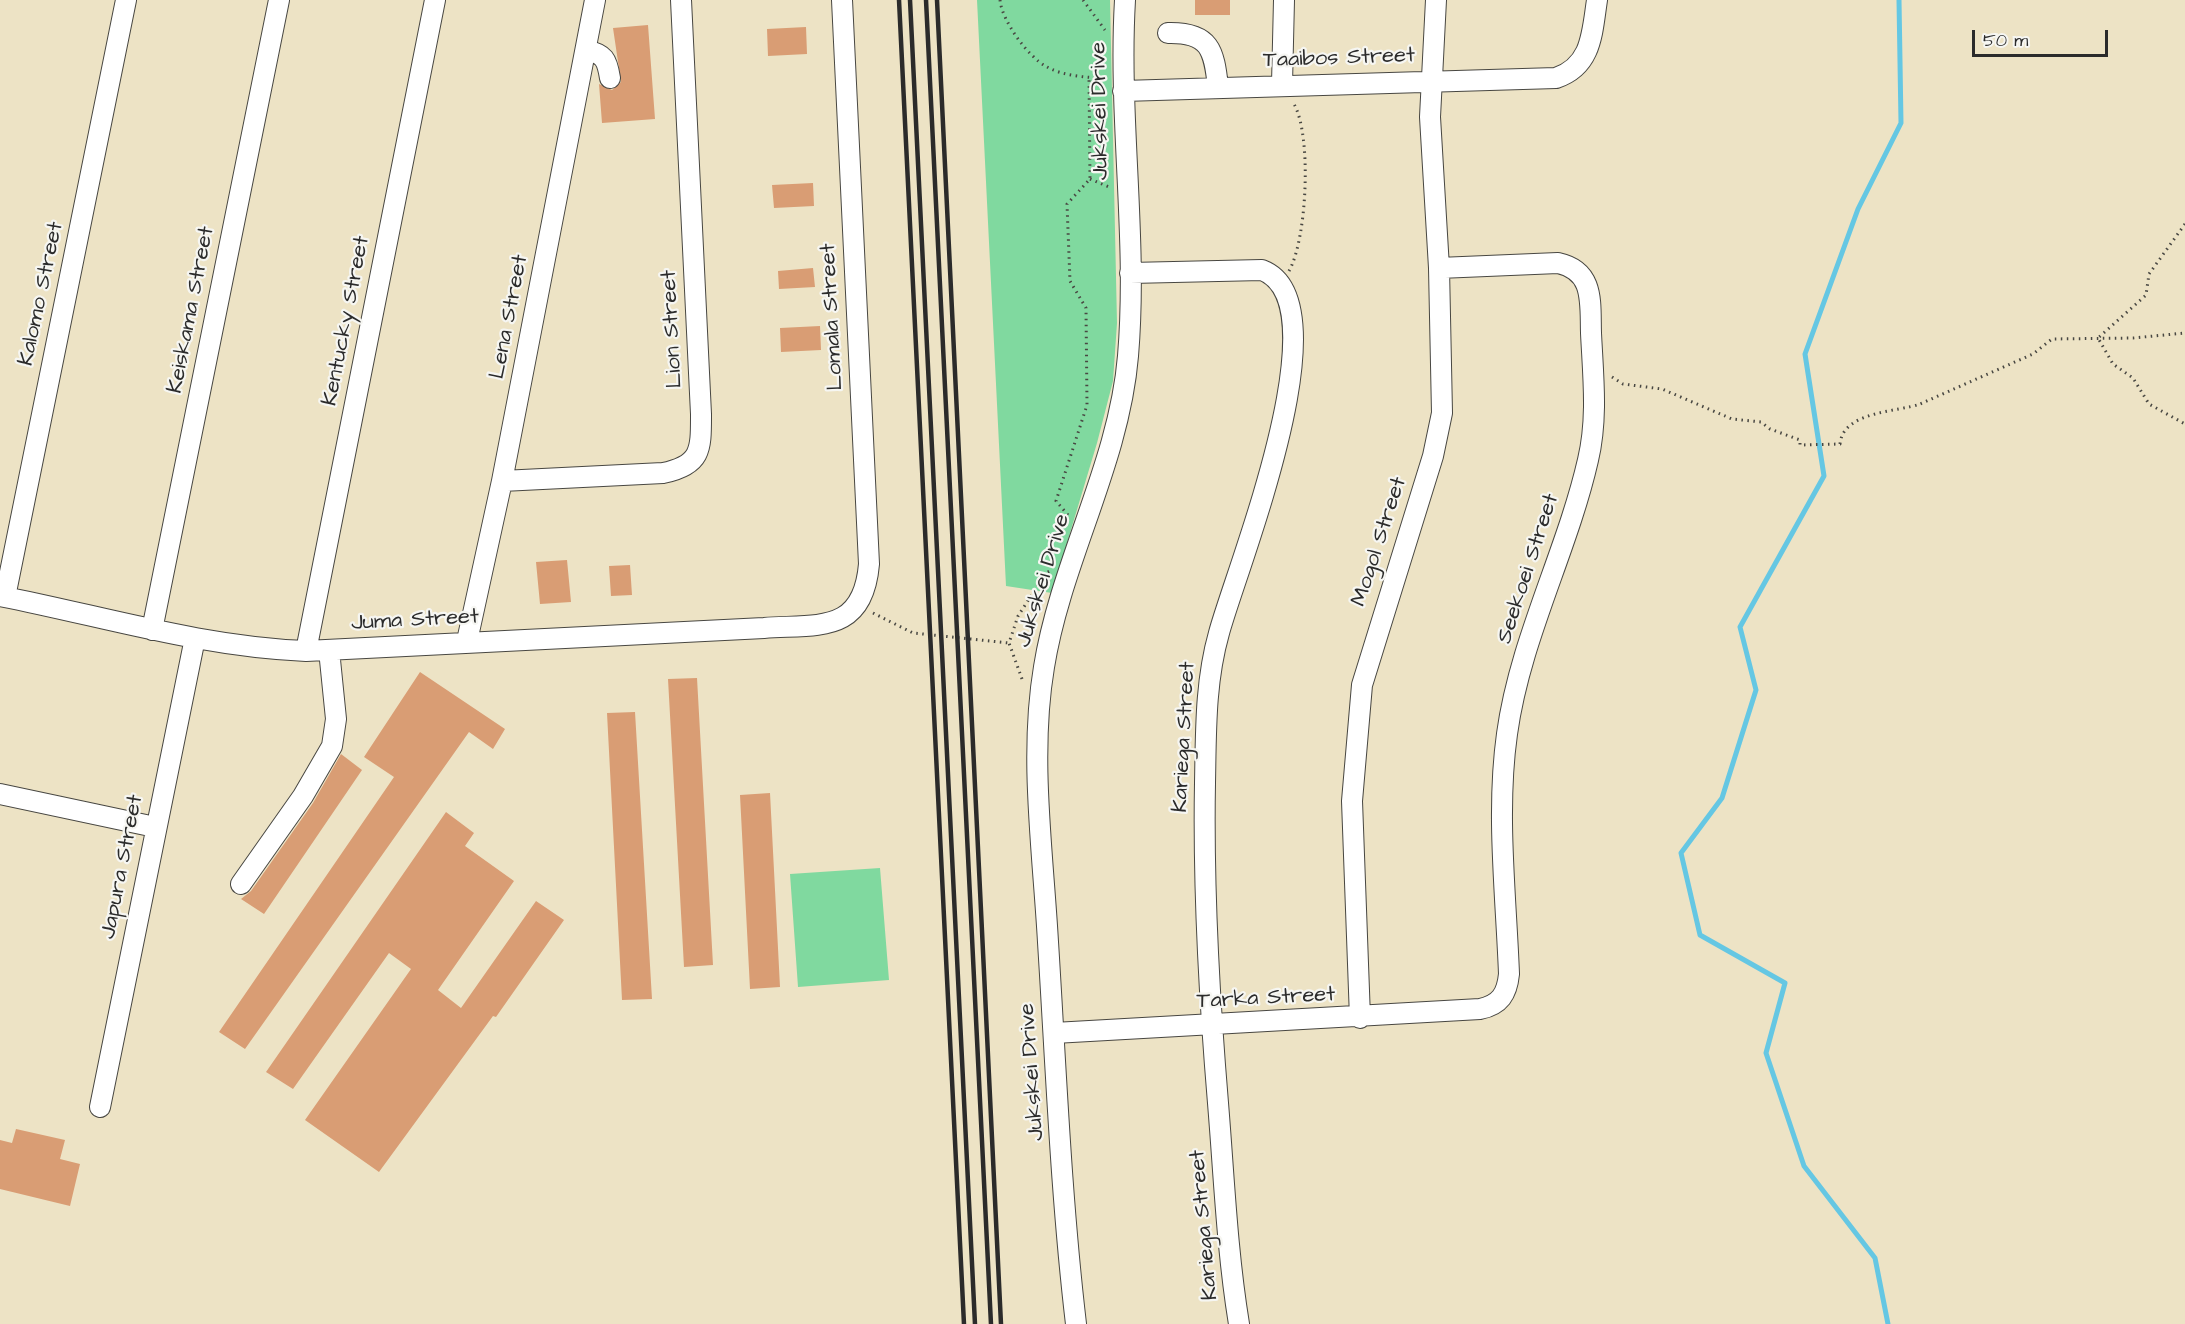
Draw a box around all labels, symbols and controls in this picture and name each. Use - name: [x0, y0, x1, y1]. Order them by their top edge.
- scale bar: [1975, 18, 2112, 56]
- text: 50 m: [1983, 28, 2028, 53]
- street label: Jukskei Drive: [1087, 42, 1115, 180]
- street label: Taaibos Street: [1263, 43, 1415, 75]
- street label: Kalomo Street: [14, 220, 70, 368]
- street label: Keiskama Street: [163, 224, 221, 396]
- street label: Kentucky Street: [318, 234, 376, 408]
- street label: Lomala Street: [816, 243, 850, 391]
- street label: Lena Street: [485, 253, 535, 381]
- street label: Lion Street: [657, 269, 689, 389]
- street label: Mogol Street: [1347, 474, 1413, 610]
- street label: Seekoei Street: [1492, 491, 1566, 647]
- street label: Jukskei Drive: [1011, 511, 1077, 651]
- street label: Juma Street: [350, 604, 480, 638]
- street label: Kariega Street: [1168, 661, 1202, 813]
- street label: Japura Street: [96, 793, 150, 941]
- street label: Tarka Street: [1196, 982, 1336, 1016]
- street label: Jukskei Drive: [1015, 1002, 1051, 1142]
- street label: Kariega Street: [1185, 1149, 1225, 1301]

